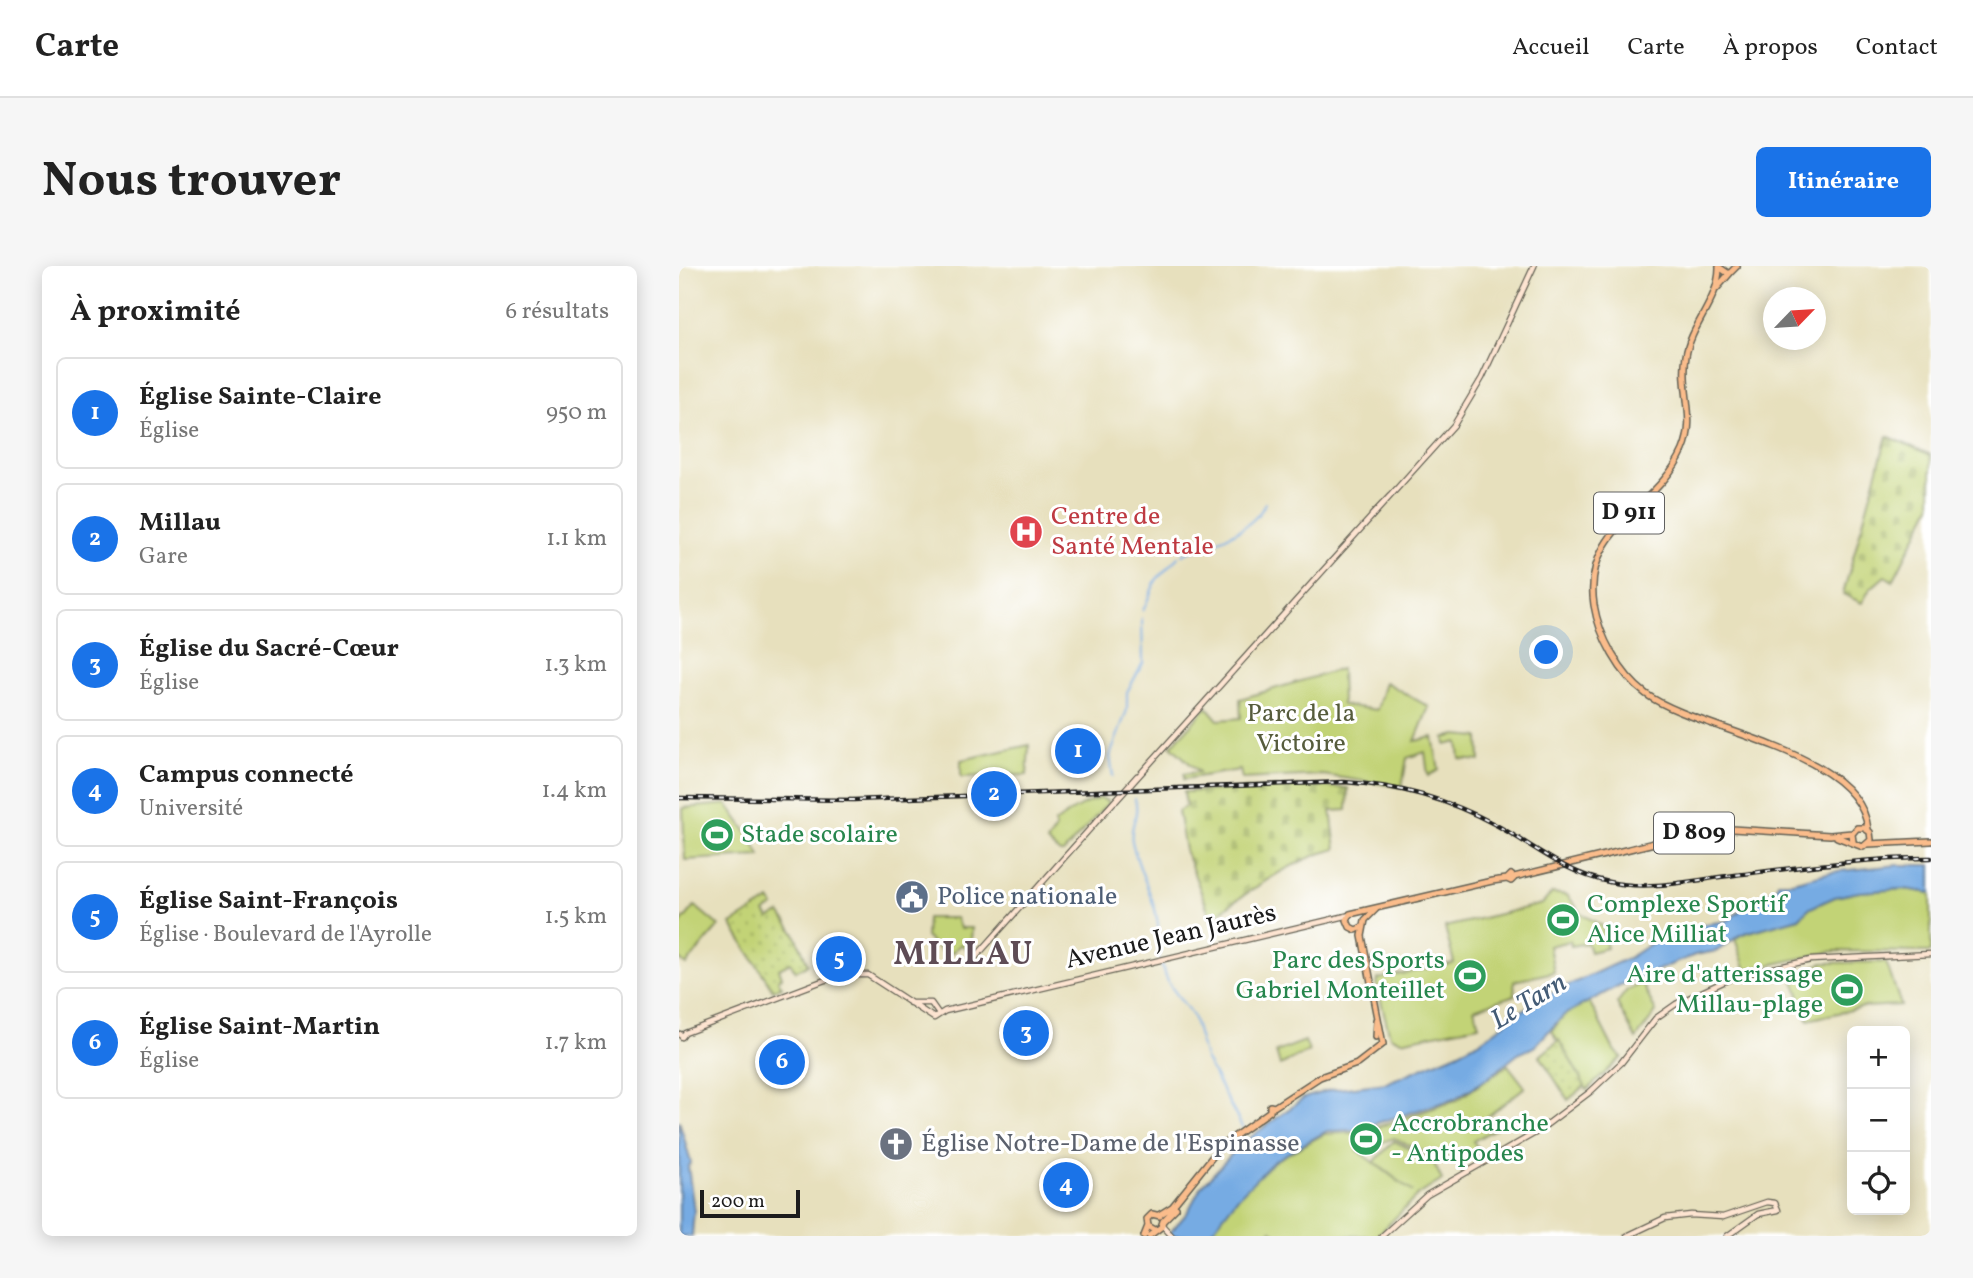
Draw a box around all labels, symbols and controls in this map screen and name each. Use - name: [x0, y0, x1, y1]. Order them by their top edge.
- text: Carte: [35, 25, 119, 71]
- text: Accueil: [1512, 31, 1589, 65]
- text: Carte: [1627, 31, 1685, 65]
- text: À propos: [1723, 31, 1818, 65]
- text: Contact: [1856, 31, 1938, 65]
- button: Itinéraire: [1756, 147, 1931, 217]
- text: Nous trouver: [42, 148, 341, 217]
- north arrow: [1763, 287, 1826, 350]
- text: À proximité: [70, 291, 241, 333]
- text: 6 résultats: [505, 296, 609, 328]
- text: Église Sainte-Claire: [139, 379, 382, 415]
- text: 1: [90, 397, 100, 429]
- text: 950 m: [546, 397, 607, 429]
- text: Église: [139, 415, 199, 447]
- road number: D 911: [1594, 492, 1664, 534]
- place label: Centre de Santé Mentale: [1051, 499, 1214, 565]
- text: Millau: [139, 505, 221, 541]
- hospital icon: Centre de Santé Mentale: [1007, 513, 1045, 551]
- text: 2: [89, 523, 101, 555]
- text: 1.1 km: [546, 523, 607, 555]
- text: Gare: [139, 541, 188, 573]
- text: Église du Sacré-Cœur: [139, 631, 399, 667]
- your location: [1529, 635, 1563, 669]
- text: 3: [89, 649, 101, 681]
- text: 1.3 km: [544, 649, 607, 681]
- text: Église: [139, 667, 199, 699]
- park label: Parc de la Victoire: [1247, 696, 1355, 762]
- pin: 1: [1055, 725, 1101, 777]
- text: Campus connecté: [139, 757, 354, 793]
- pin: 2: [971, 768, 1017, 820]
- text: 4: [88, 775, 102, 807]
- text: 1.4 km: [541, 775, 607, 807]
- text: Université: [139, 793, 243, 825]
- road number: D 809: [1654, 812, 1734, 854]
- sports icon: Stade scolaire: [698, 816, 736, 854]
- place label: Stade scolaire: [741, 817, 898, 853]
- public building icon: Police nationale: [893, 878, 931, 916]
- place label: Police nationale: [937, 879, 1117, 915]
- text: Église Saint-François: [139, 883, 398, 919]
- place label: Complexe Sportif Alice Milliat: [1587, 887, 1788, 953]
- street label: Avenue Jean Jaurès: [1062, 895, 1280, 979]
- text: 5: [89, 901, 101, 933]
- text: 1.5 km: [545, 901, 607, 933]
- sports icon: Complexe Sportif Alice Milliat: [1544, 901, 1582, 939]
- text: Église · Boulevard de l'Ayrolle: [139, 919, 432, 951]
- pin: 5: [816, 933, 862, 985]
- district label: MILLAU: [894, 933, 1035, 979]
- place label: Parc des Sports Gabriel Monteillet: [1236, 943, 1445, 1009]
- sports icon: Parc des Sports Gabriel Monteillet: [1451, 957, 1489, 995]
- place label: Aire d'atterissage Millau-plage: [1626, 957, 1823, 1023]
- water label: Le Tarn: [1484, 964, 1574, 1040]
- sports icon: Aire d'atterissage Millau-plage: [1828, 971, 1866, 1009]
- pin: 3: [1003, 1007, 1049, 1059]
- text: Église Saint-Martin: [139, 1009, 380, 1045]
- map controls: [1847, 1026, 1910, 1215]
- button: +: [1847, 1026, 1910, 1089]
- text: 6: [89, 1027, 101, 1059]
- text: 1.7 km: [544, 1027, 607, 1059]
- pin: 6: [759, 1036, 805, 1088]
- text: Église: [139, 1045, 199, 1077]
- button: −: [1847, 1089, 1910, 1152]
- place label: Accrobranche - Antipodes: [1391, 1106, 1549, 1172]
- sports icon: Accrobranche - Antipodes: [1347, 1120, 1385, 1158]
- church icon: Église Notre-Dame de l'Espinasse: [877, 1125, 915, 1163]
- place label: Église Notre-Dame de l'Espinasse: [921, 1126, 1300, 1162]
- button: locate: [1847, 1152, 1910, 1215]
- pin: 4: [1043, 1159, 1089, 1211]
- scale bar: [700, 1187, 800, 1219]
- text: 200 m: [711, 1189, 765, 1215]

